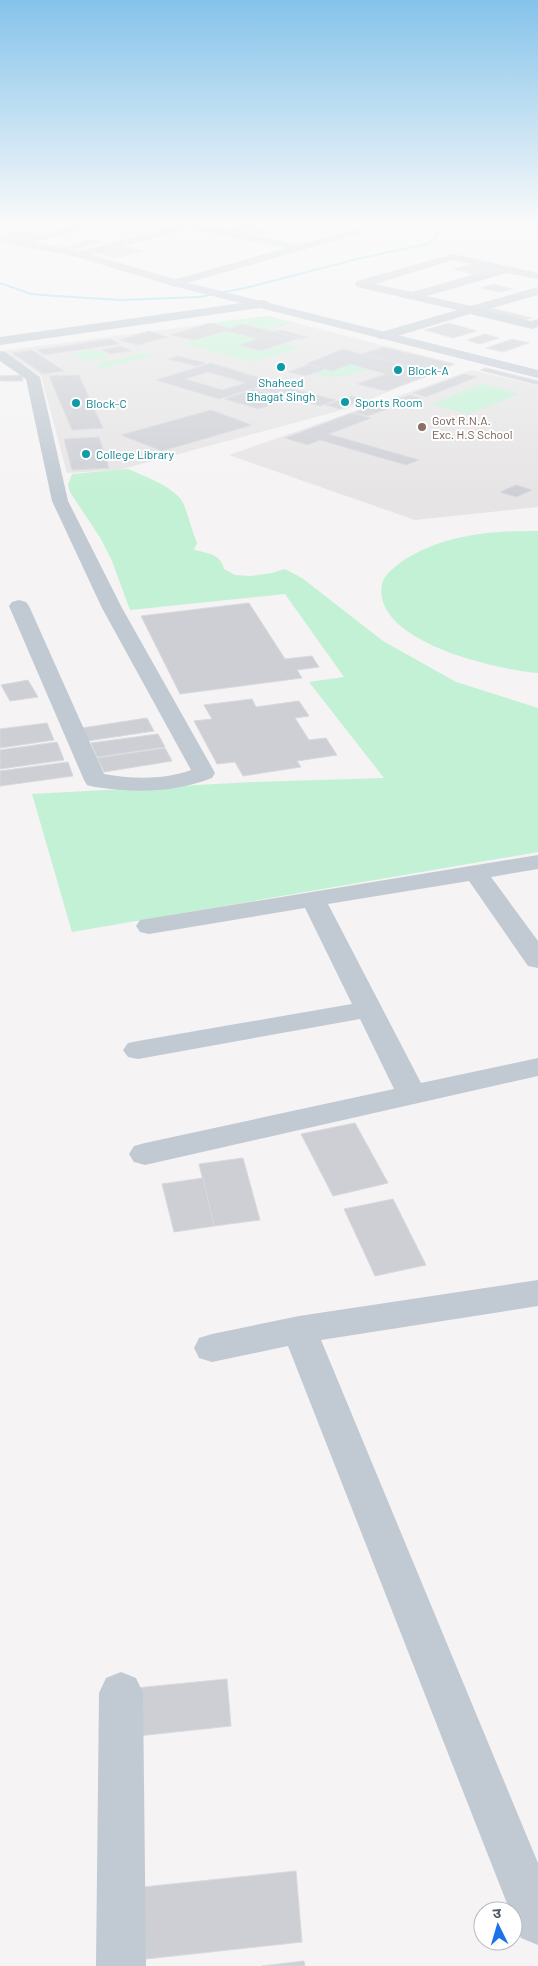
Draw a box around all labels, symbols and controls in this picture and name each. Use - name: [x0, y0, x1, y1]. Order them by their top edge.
- marker: Shaheed Bhagat Singh: [275, 361, 287, 373]
- place label: Block-A: [408, 363, 449, 377]
- marker: Block-A: [392, 364, 404, 376]
- place label: Shaheed Bhagat Singh: [247, 375, 315, 403]
- place label: Sports Room: [355, 395, 423, 409]
- place label: Block-C: [86, 396, 127, 410]
- marker: Sports Room: [339, 396, 351, 408]
- marker: Block-C: [70, 397, 82, 409]
- place label: Govt R.N.A. Exc. H.S School: [432, 413, 512, 441]
- marker: Govt R.N.A. Exc. H.S School: [416, 421, 428, 433]
- place label: College Library: [96, 447, 175, 461]
- marker: College Library: [80, 448, 92, 460]
- north arrow: [473, 1901, 523, 1951]
- text: उ: [492, 1904, 502, 1921]

